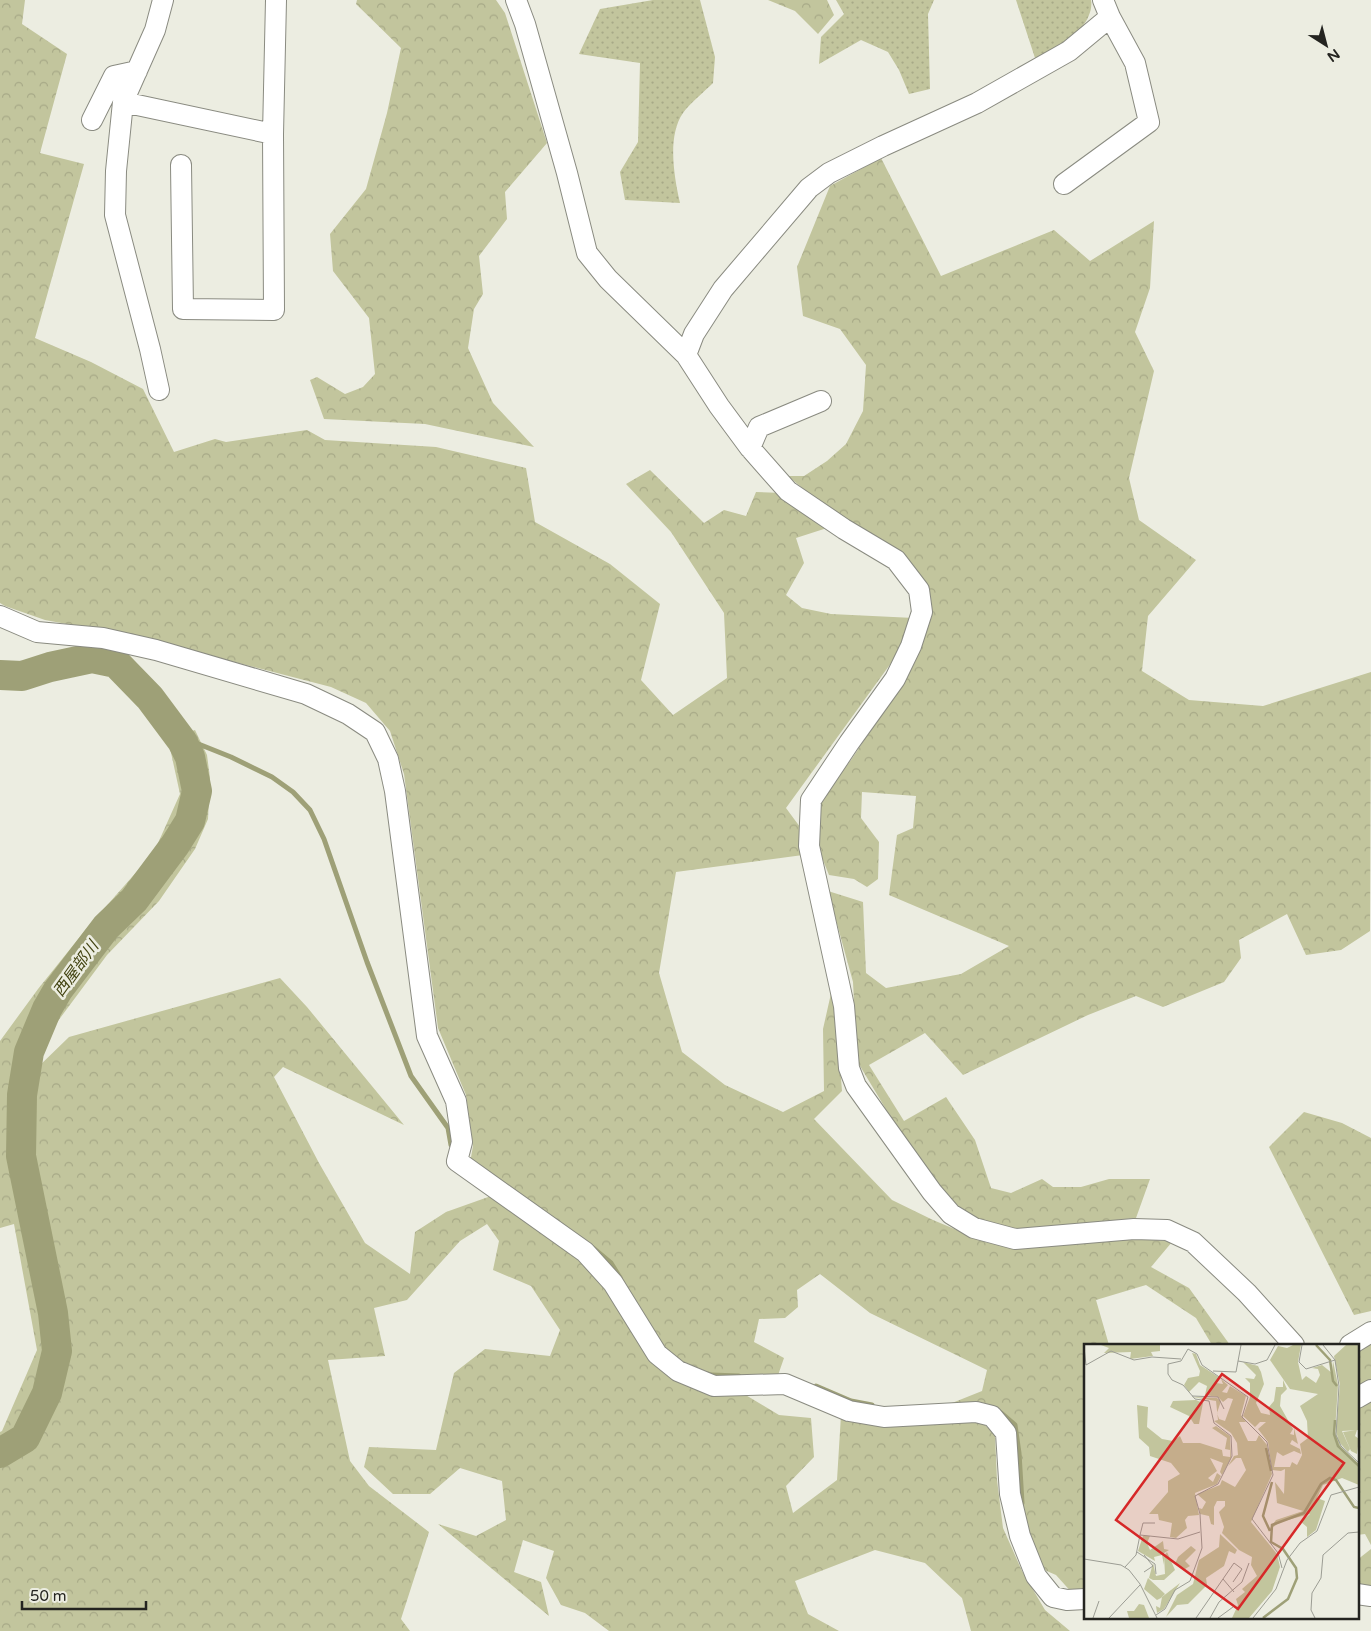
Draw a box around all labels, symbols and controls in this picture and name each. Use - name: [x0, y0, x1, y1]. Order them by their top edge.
- north arrow: [1301, 20, 1351, 70]
- text: N: [1324, 45, 1343, 65]
- water label: 西屋部川: [49, 936, 104, 1001]
- inset map: [1084, 1344, 1358, 1618]
- scale bar: [22, 1578, 146, 1610]
- text: 50 m: [30, 1587, 67, 1605]

